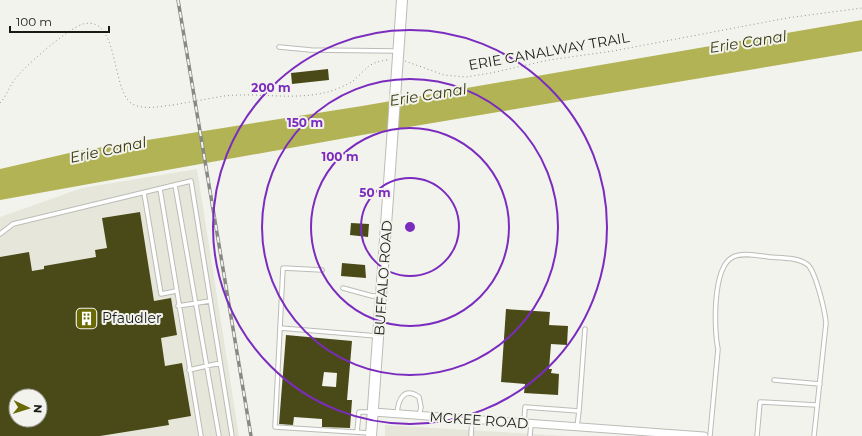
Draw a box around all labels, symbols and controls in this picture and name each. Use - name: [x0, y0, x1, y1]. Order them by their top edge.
- scale bar: [10, 8, 109, 34]
- text: 100 m: [16, 14, 52, 29]
- water label: Erie Canal: [708, 26, 788, 57]
- street label: ERIE CANALWAY TRAIL: [467, 28, 632, 74]
- water label: Erie Canal: [388, 79, 468, 110]
- text: 200 m: [251, 80, 291, 95]
- text: 150 m: [287, 115, 323, 130]
- water label: Erie Canal: [68, 132, 148, 167]
- text: 100 m: [322, 149, 358, 164]
- text: 50 m: [359, 185, 391, 200]
- street label: BUFFALO ROAD: [370, 220, 396, 336]
- centre of rings: [403, 220, 417, 234]
- building icon: Pfaudler: [74, 305, 100, 331]
- place label: Pfaudler: [102, 309, 162, 327]
- north arrow: [8, 388, 48, 428]
- text: N: [31, 404, 45, 414]
- street label: MCKEE ROAD: [429, 408, 529, 432]

